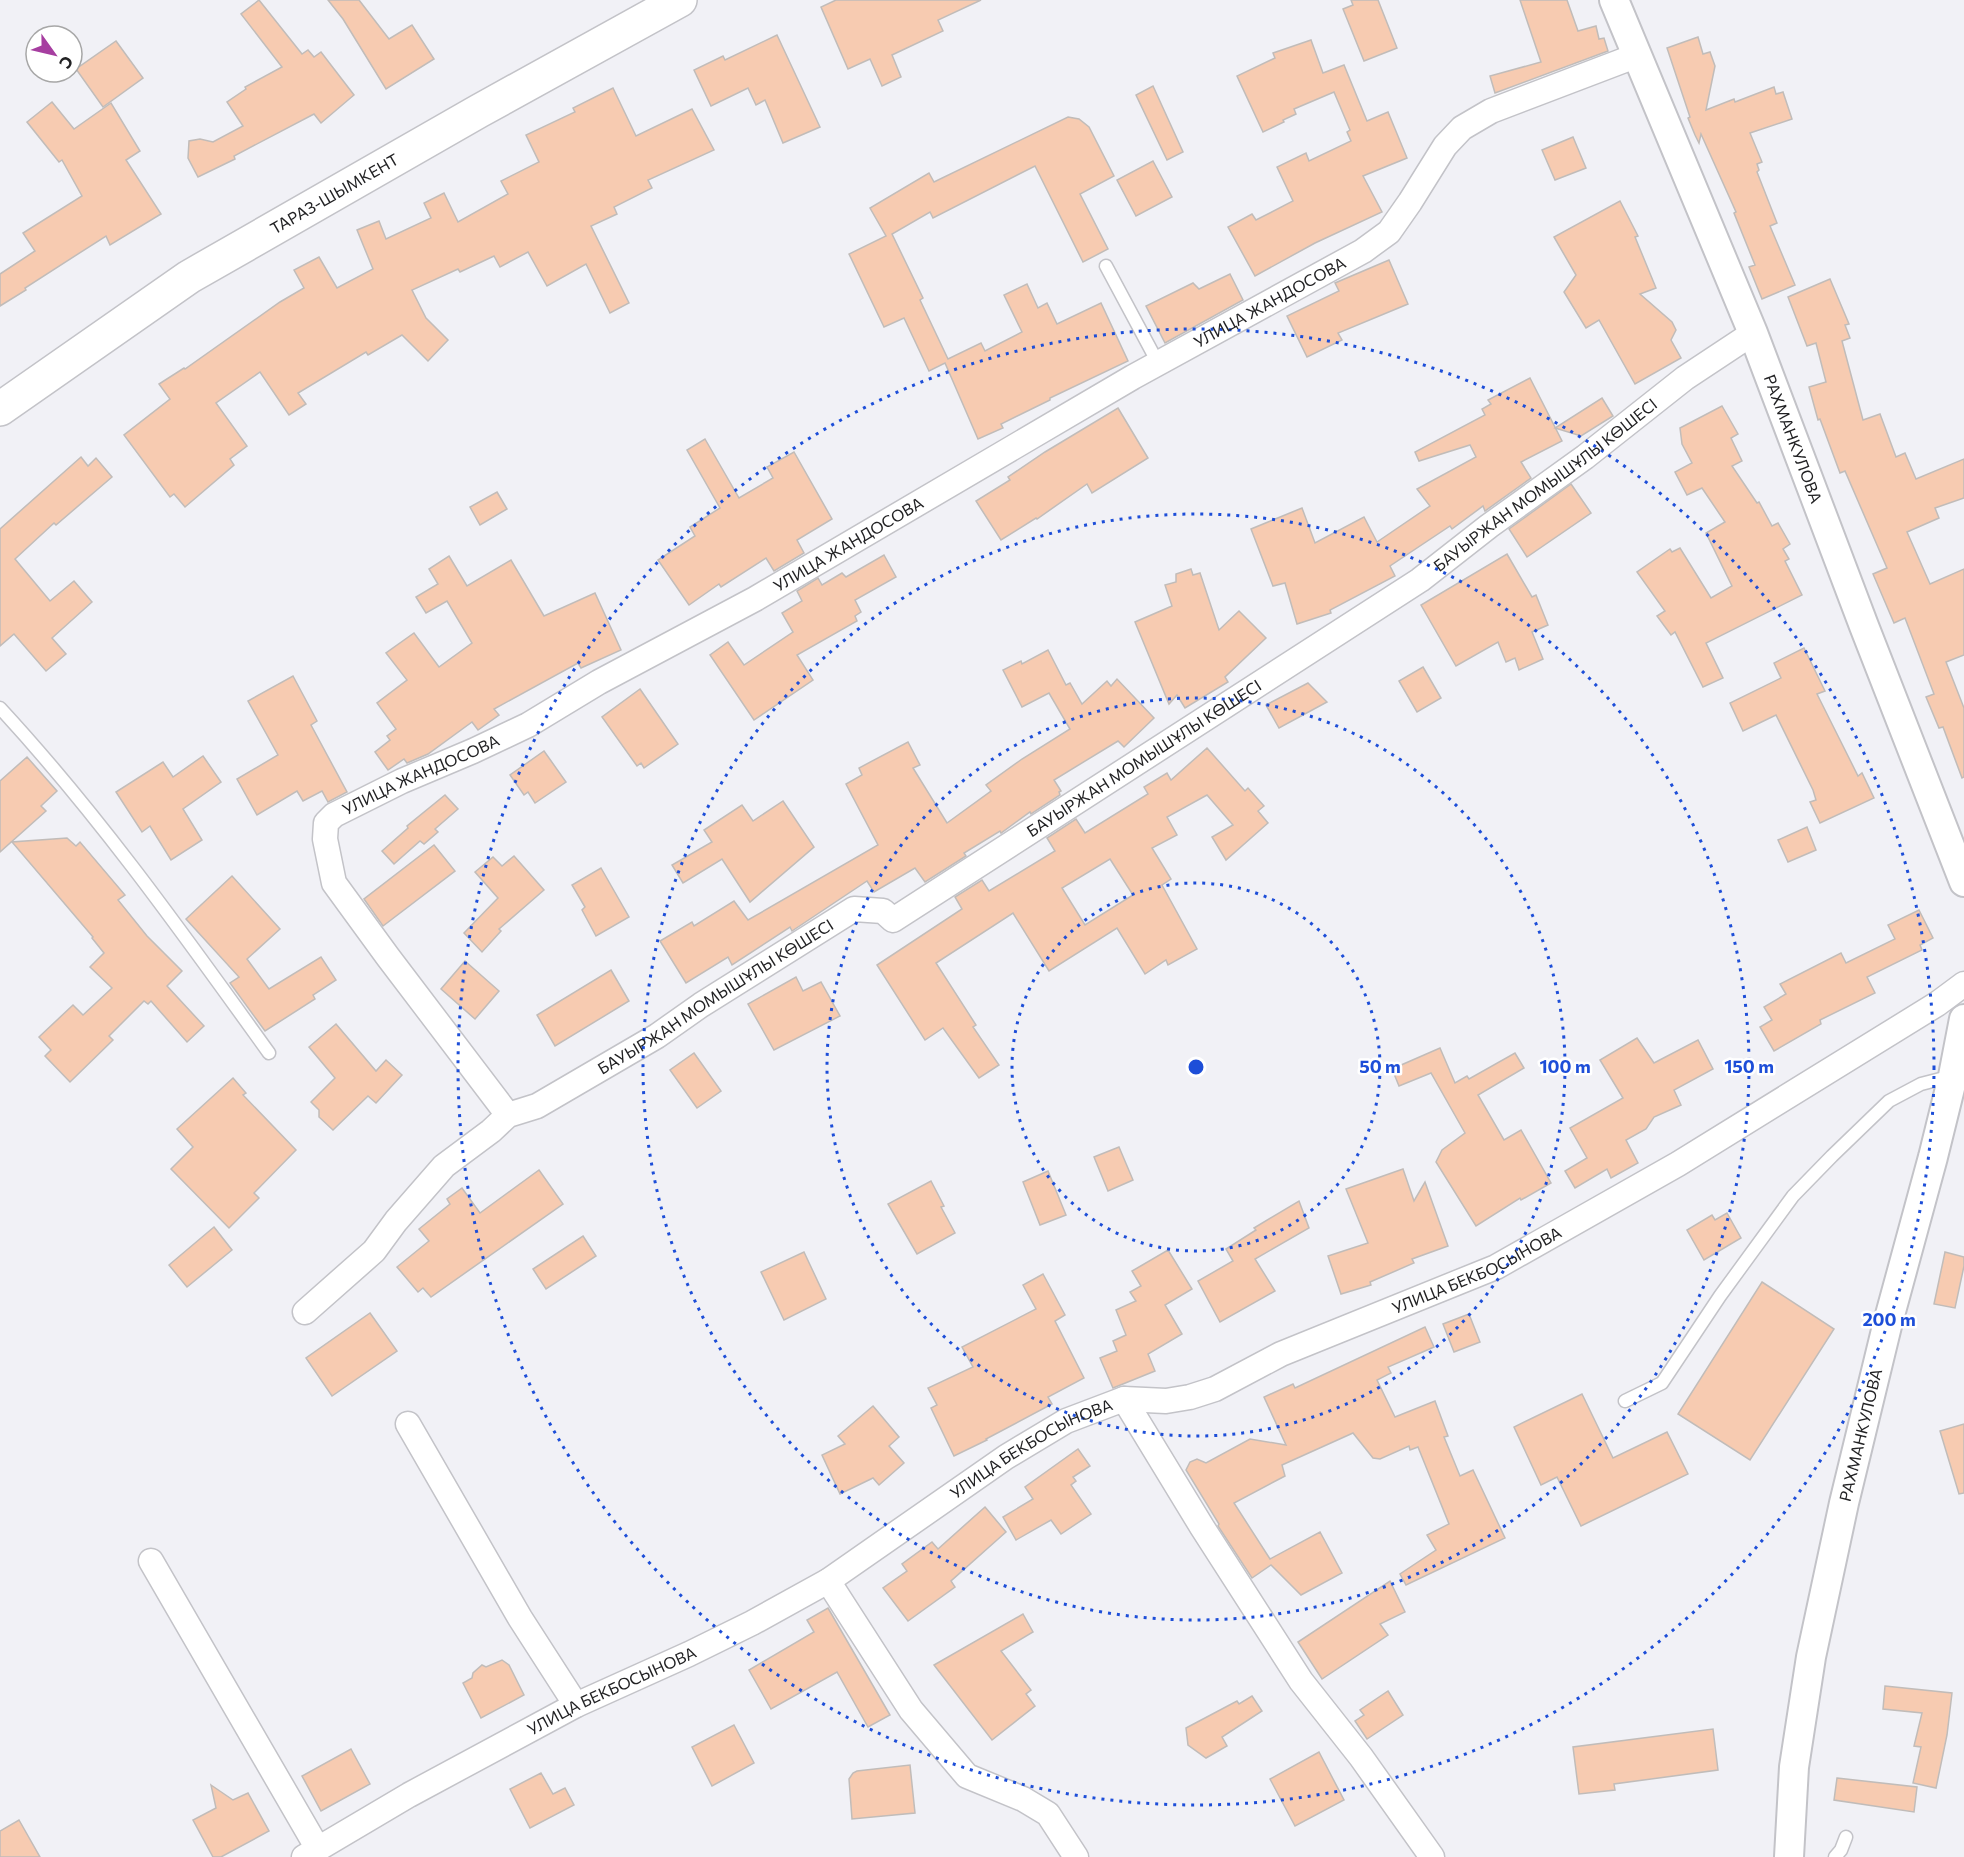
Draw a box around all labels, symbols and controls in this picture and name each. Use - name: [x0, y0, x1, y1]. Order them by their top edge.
- north arrow: [24, 24, 84, 84]
- text: С: [56, 53, 78, 73]
- street label: ТАРАЗ-ШЫМКЕНТ: [266, 149, 402, 238]
- street label: УЛИЦА ЖАНДОСОВА: [1190, 252, 1349, 351]
- street label: РАХМАНКУЛОВА: [1761, 372, 1827, 506]
- street label: БАУЫРЖАН МОМЫШҰЛЫ КӨШЕСІ: [1429, 394, 1660, 575]
- street label: УЛИЦА ЖАНДОСОВА: [770, 492, 926, 595]
- street label: БАУЫРЖАН МОМЫШҰЛЫ КӨШЕСІ: [1023, 675, 1264, 840]
- street label: УЛИЦА ЖАНДОСОВА: [339, 730, 502, 818]
- street label: БАУЫРЖАН МОМЫШҰЛЫ КӨШЕСІ: [594, 915, 836, 1078]
- text: 50 m: [1359, 1055, 1401, 1077]
- text: 100 m: [1539, 1055, 1591, 1077]
- text: 150 m: [1724, 1055, 1774, 1077]
- centre of rings: [1186, 1057, 1206, 1077]
- street label: УЛИЦА БЕКБОСЫНОВА: [1389, 1222, 1564, 1317]
- text: 200 m: [1862, 1308, 1916, 1330]
- street label: РАХМАНКУЛОВА: [1835, 1366, 1885, 1503]
- street label: УЛИЦА БЕКБОСЫНОВА: [946, 1394, 1115, 1502]
- street label: УЛИЦА БЕКБОСЫНОВА: [524, 1642, 699, 1739]

